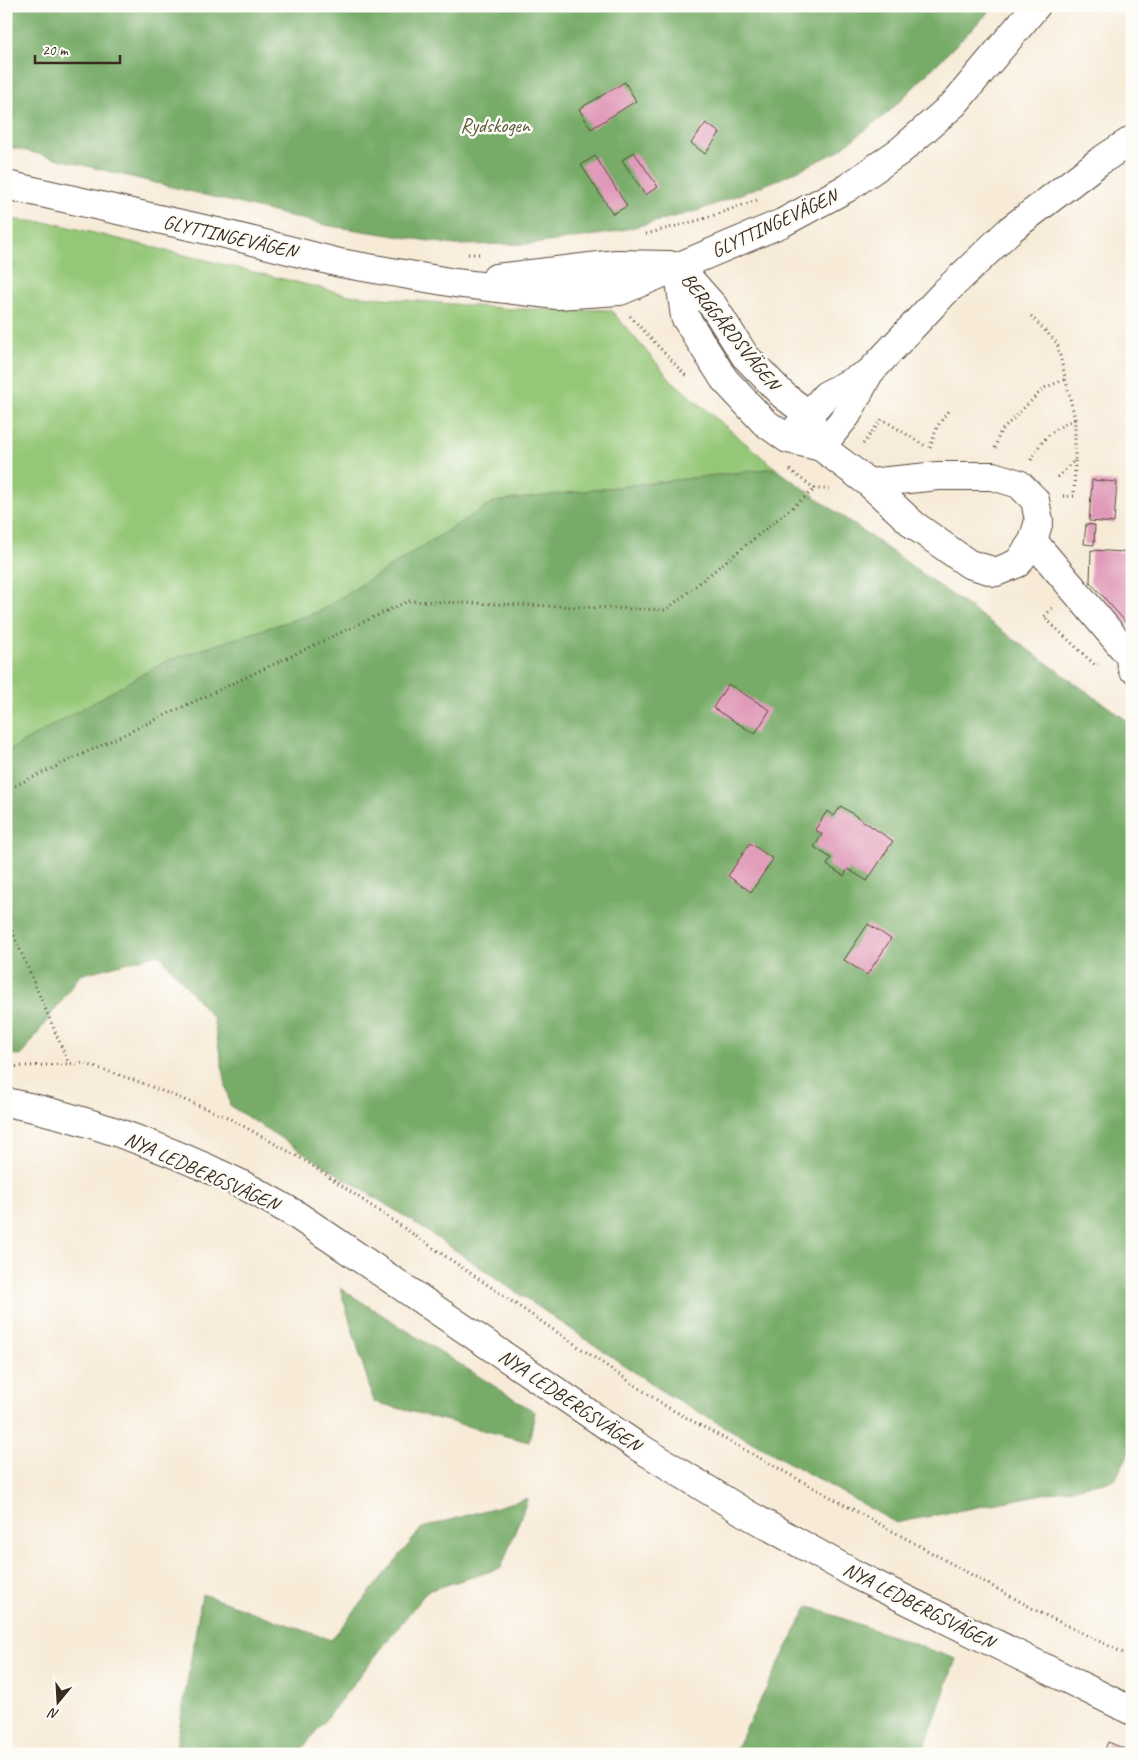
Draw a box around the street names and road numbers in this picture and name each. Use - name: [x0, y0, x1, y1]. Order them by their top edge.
- street label: GLYTTINGEVÄGEN: [707, 182, 844, 264]
- street label: GLYTTINGEVÄGEN: [161, 209, 302, 265]
- street label: BERGGÅRDSVÄGEN: [676, 268, 787, 397]
- street label: NYA LEDBERGSVÄGEN: [121, 1126, 285, 1218]
- street label: NYA LEDBERGSVÄGEN: [494, 1344, 648, 1459]
- street label: NYA LEDBERGSVÄGEN: [839, 1557, 1001, 1655]

